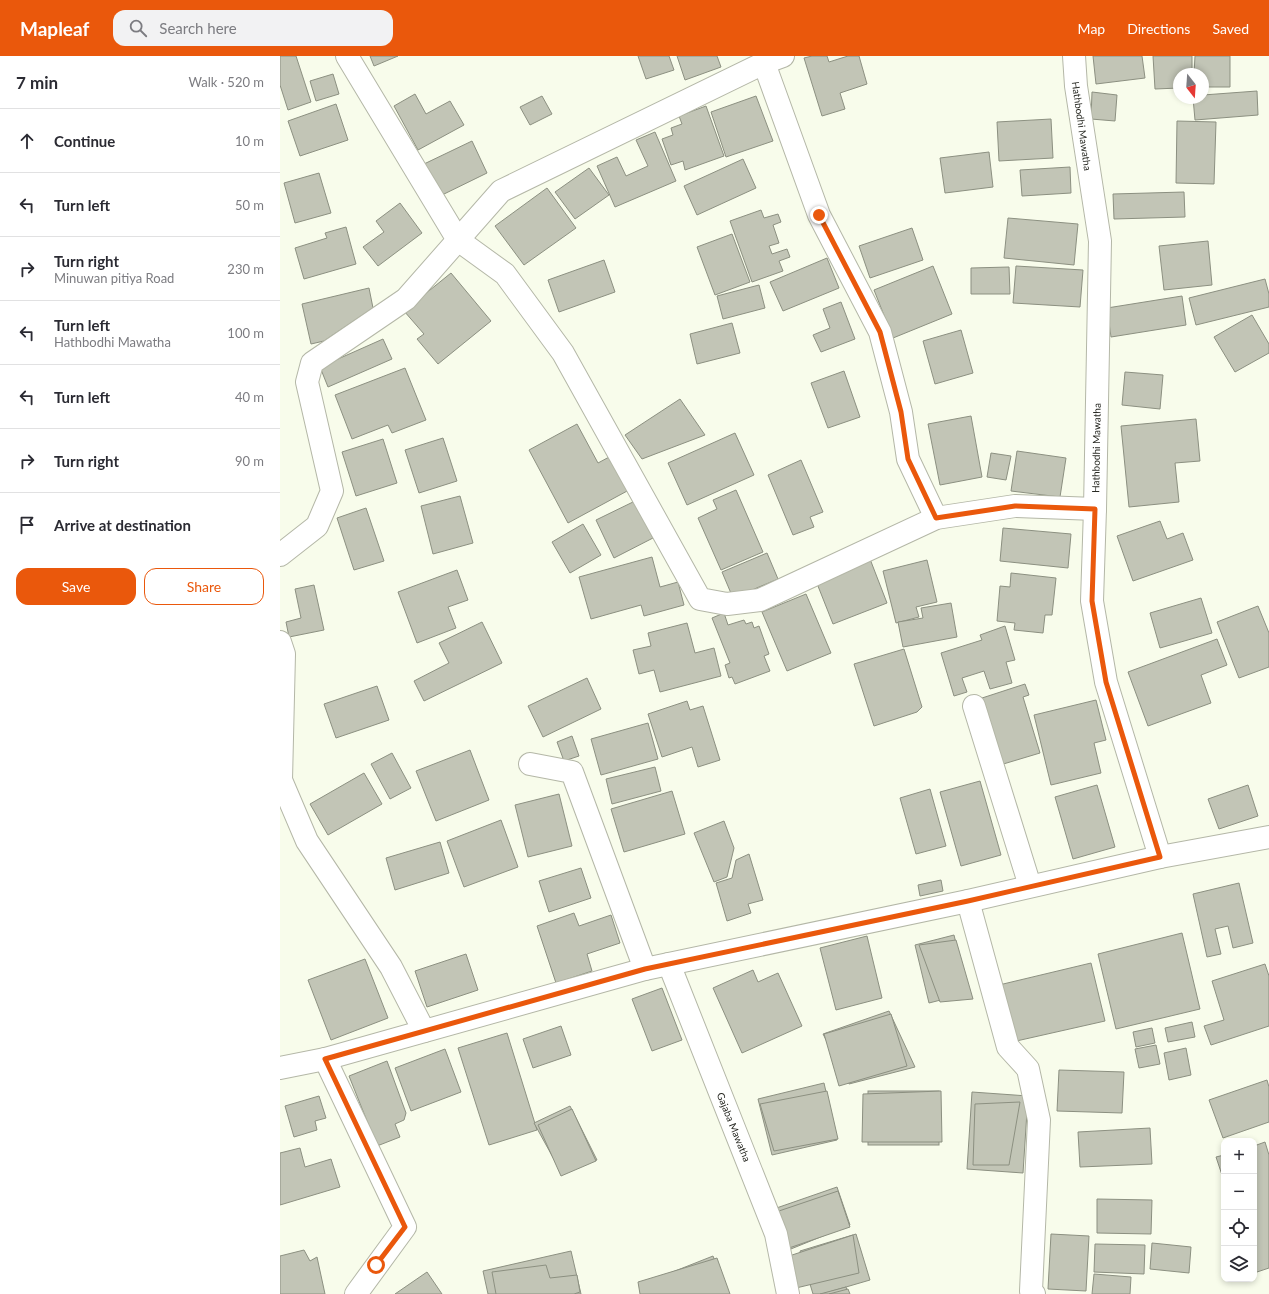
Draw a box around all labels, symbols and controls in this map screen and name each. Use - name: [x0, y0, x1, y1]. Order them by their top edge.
- search box: [113, 10, 393, 46]
- text: Mapleaf: [20, 17, 89, 40]
- icon: search: [127, 17, 149, 39]
- text: Search here: [159, 19, 237, 37]
- text: Map: [1078, 20, 1105, 37]
- text: Directions: [1127, 20, 1190, 37]
- text: Saved: [1212, 20, 1249, 37]
- north arrow: [1173, 68, 1209, 104]
- text: 7 min: [16, 72, 58, 93]
- text: Walk · 520 m: [188, 74, 264, 90]
- street label: Hathbodhi Mawatha: [1070, 81, 1094, 171]
- icon: ahead: [16, 130, 38, 152]
- text: Continue: [54, 132, 115, 150]
- text: 10 m: [235, 133, 264, 149]
- icon: left: [16, 194, 38, 216]
- text: Turn left: [54, 196, 110, 214]
- text: 50 m: [235, 197, 264, 213]
- route end: [810, 206, 828, 224]
- text: Turn right: [54, 252, 119, 270]
- icon: right: [16, 258, 38, 280]
- text: 230 m: [227, 261, 264, 277]
- text: Minuwan pitiya Road: [54, 270, 174, 286]
- text: Turn left: [54, 316, 110, 334]
- icon: left: [16, 322, 38, 344]
- text: 100 m: [227, 325, 264, 341]
- text: Hathbodhi Mawatha: [54, 334, 171, 350]
- icon: left: [16, 386, 38, 408]
- text: Turn left: [54, 388, 110, 406]
- text: 40 m: [235, 389, 264, 405]
- street label: Hathbodhi Mawatha: [1089, 403, 1103, 493]
- icon: right: [16, 450, 38, 472]
- text: Turn right: [54, 452, 119, 470]
- text: 90 m: [235, 453, 264, 469]
- icon: arrive: [16, 514, 38, 536]
- text: Arrive at destination: [54, 516, 191, 534]
- button: Save: [16, 568, 136, 605]
- button: Share: [144, 568, 264, 605]
- street label: Gajaba Mawatha: [715, 1091, 753, 1163]
- map controls: [1221, 1138, 1257, 1282]
- button: +: [1221, 1138, 1257, 1174]
- button: −: [1221, 1174, 1257, 1210]
- button: locate: [1221, 1210, 1257, 1246]
- button: layers: [1221, 1246, 1257, 1282]
- route start: [367, 1256, 385, 1274]

